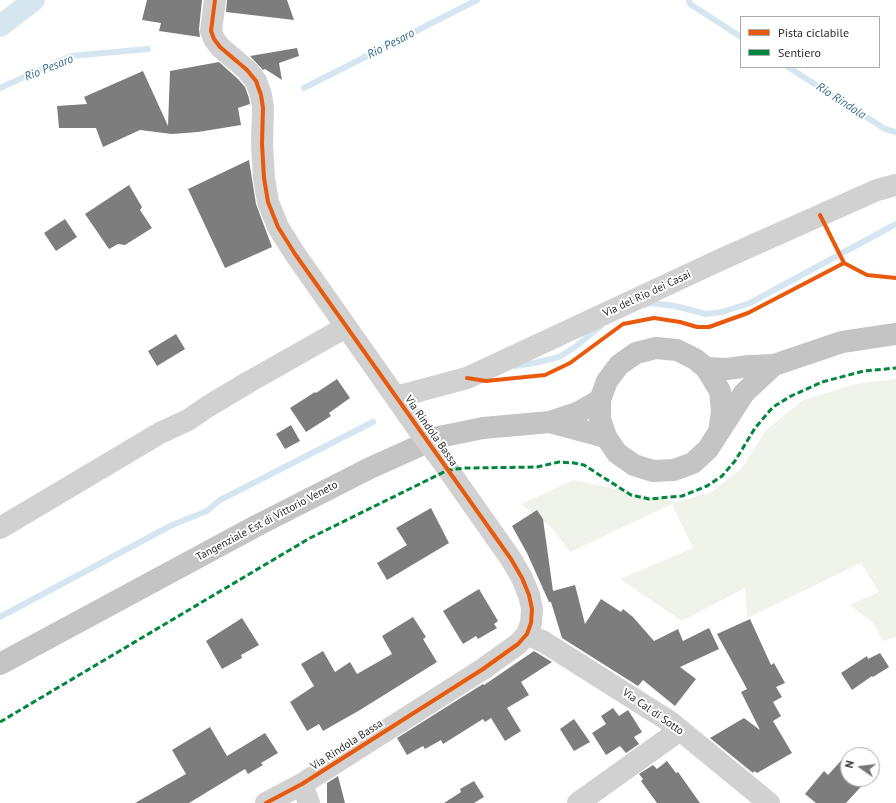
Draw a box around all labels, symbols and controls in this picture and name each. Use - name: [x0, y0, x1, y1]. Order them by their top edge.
- legend: [740, 16, 880, 68]
- text: Pista ciclabile: [778, 25, 849, 40]
- water label: Rio Pesaro: [365, 26, 417, 62]
- text: Sentiero: [778, 45, 821, 60]
- water label: Rio Pesaro: [22, 52, 76, 84]
- water label: Rio Rindola: [814, 80, 868, 122]
- street label: Via del Rio dei Casai: [601, 268, 693, 320]
- street label: Via Rindola Bassa: [402, 393, 460, 469]
- street label: Tangenziale Est di Vittorio Veneto: [194, 478, 340, 564]
- street label: Via Cal di Sotto: [620, 686, 686, 738]
- street label: Via Rindola Bassa: [309, 717, 385, 773]
- north arrow: [840, 747, 880, 787]
- text: N: [842, 759, 857, 770]

